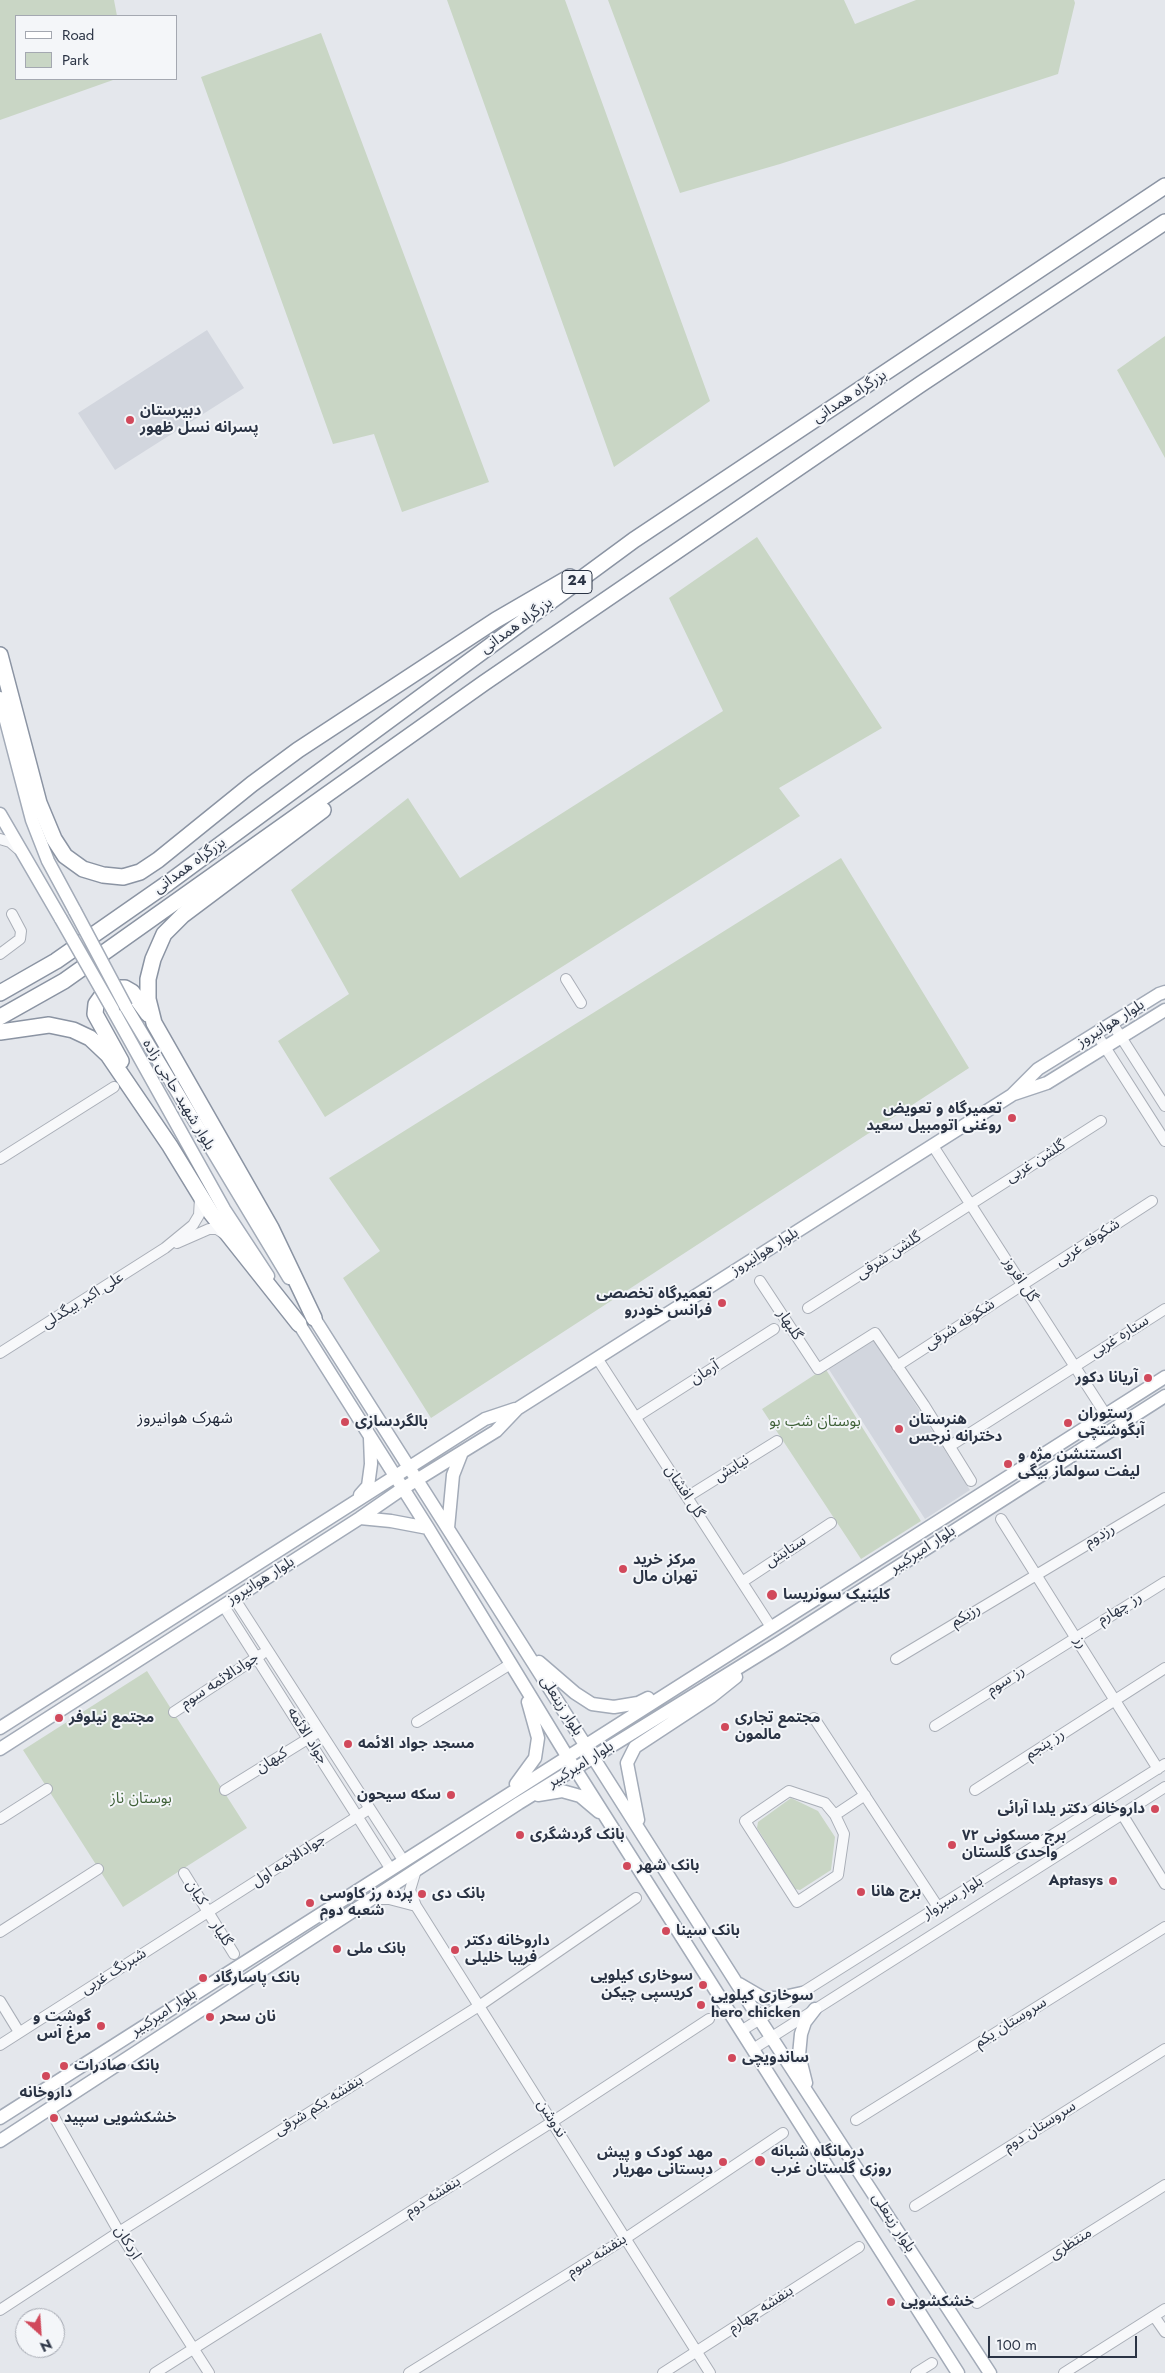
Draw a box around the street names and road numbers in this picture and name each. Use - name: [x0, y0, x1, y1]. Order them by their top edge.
- street label: بزرگراه همدانی: [810, 366, 890, 428]
- road number: 24: [562, 570, 592, 594]
- street label: بزرگراه همدانی: [477, 594, 557, 658]
- street label: بزرگراه همدانی: [150, 834, 230, 898]
- street label: بلوار هوانیروز: [1074, 996, 1148, 1052]
- street label: بلوار شهید حاجی زاده: [138, 1036, 218, 1154]
- street label: گلشن غربی: [1003, 1137, 1069, 1187]
- street label: شکوفه غربی: [1052, 1216, 1124, 1270]
- street label: بلوار هوانیروز: [728, 1224, 802, 1280]
- street label: گلشن شرقی: [853, 1228, 925, 1284]
- street label: گل افروز: [999, 1254, 1041, 1306]
- street label: علی اکبر بیگدلی: [39, 1269, 127, 1333]
- street label: شکوفه شرقی: [922, 1296, 998, 1354]
- street label: گلبهار: [772, 1306, 806, 1344]
- street label: ستاره غربی: [1088, 1312, 1152, 1362]
- street label: آرمان: [687, 1357, 723, 1389]
- street label: نیایش: [711, 1451, 753, 1487]
- street label: گل افشان: [660, 1462, 708, 1522]
- street label: رزدوم: [1082, 1520, 1118, 1552]
- street label: بلوار امیرکبیر: [887, 1522, 959, 1578]
- street label: ستایش: [762, 1532, 810, 1572]
- street label: بلوار هوانیروز: [224, 1553, 298, 1609]
- street label: رز چهارم: [1095, 1589, 1145, 1629]
- street label: رزیکم: [948, 1600, 984, 1632]
- street label: رز: [1069, 1634, 1091, 1652]
- street label: جوادالائمه سوم: [178, 1649, 262, 1713]
- street label: رز سوم: [984, 1662, 1028, 1700]
- street label: بلوار زینعلی: [536, 1673, 586, 1739]
- street label: جواد الائمه: [283, 1704, 331, 1768]
- street label: رز پنجم: [1022, 1726, 1068, 1764]
- street label: بلوار امیرکبیر: [545, 1738, 617, 1792]
- street label: کیهان: [253, 1744, 291, 1778]
- street label: جوادالائمه اول: [249, 1831, 329, 1891]
- street label: بلوار سبزوار: [919, 1872, 987, 1924]
- street label: کیان: [181, 1877, 211, 1909]
- street label: گلیار: [206, 1918, 236, 1950]
- street label: شبرنگ غربی: [78, 1945, 150, 1999]
- street label: بلوار امیرکبیر: [128, 1985, 200, 2041]
- street label: سروستان یکم: [972, 1994, 1050, 2052]
- street label: بنفشه یکم شرقی: [271, 2072, 367, 2140]
- street label: ندوشن: [532, 2097, 570, 2141]
- street label: سروستان دوم: [1000, 2098, 1080, 2156]
- street label: بنفشه دوم: [402, 2173, 464, 2221]
- street label: بلوار زینعلی: [867, 2190, 919, 2256]
- street label: اردکان: [110, 2223, 144, 2263]
- street label: منتظری: [1046, 2224, 1096, 2264]
- street label: بنفشه سوم: [564, 2231, 630, 2281]
- street label: بنفشه چهارم: [725, 2282, 797, 2338]

